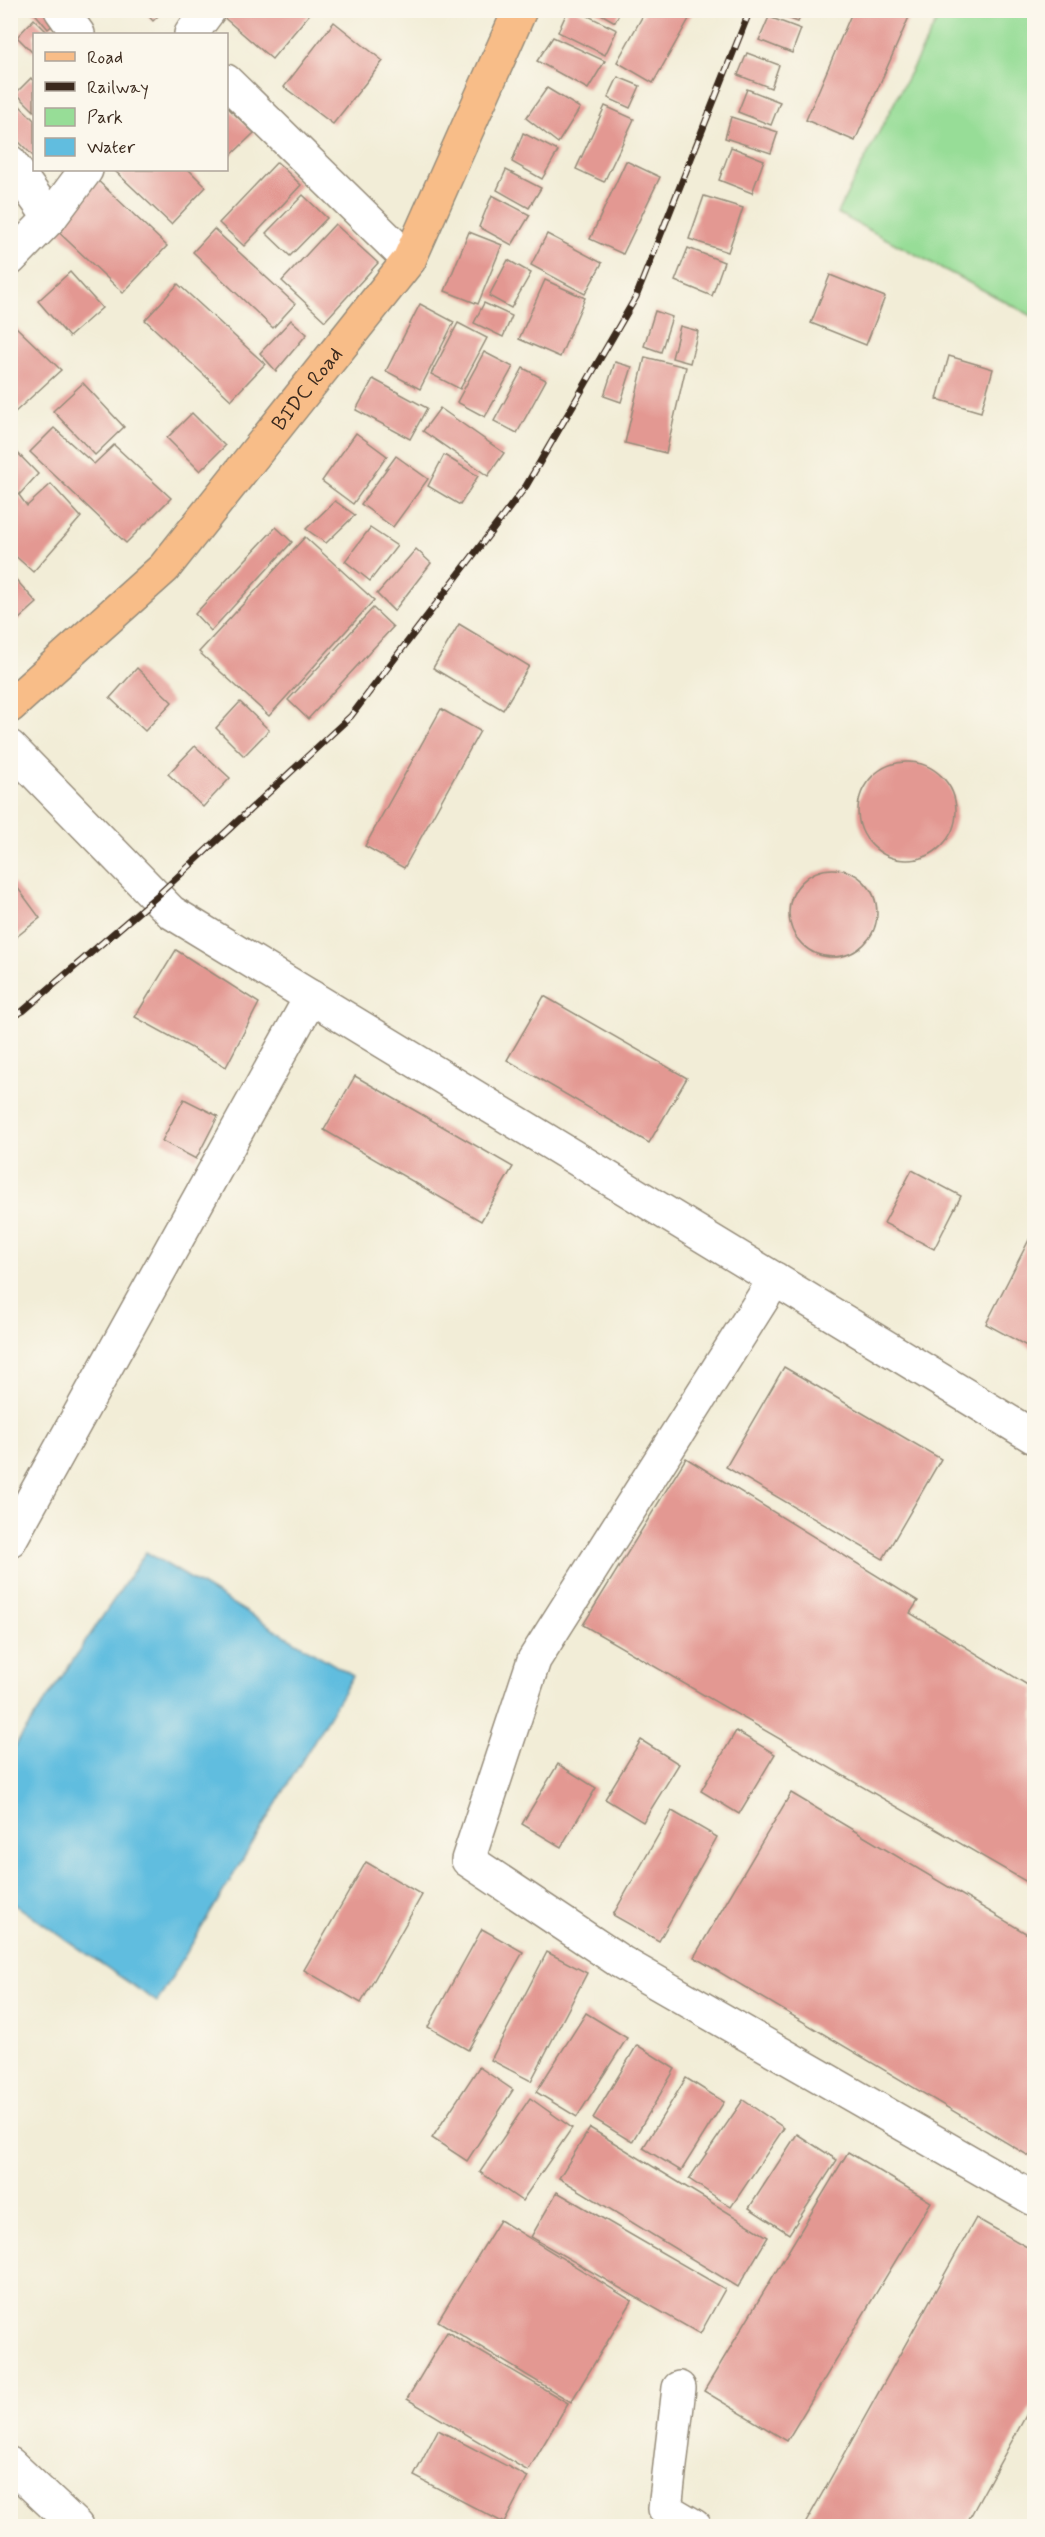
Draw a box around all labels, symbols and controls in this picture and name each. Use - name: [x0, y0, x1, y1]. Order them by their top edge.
- legend: [33, 33, 228, 171]
- text: Road: [87, 46, 123, 70]
- text: Railway: [87, 76, 149, 100]
- text: Park: [87, 106, 123, 130]
- text: Water: [87, 136, 136, 160]
- street label: BIDC Road: [266, 342, 349, 437]

